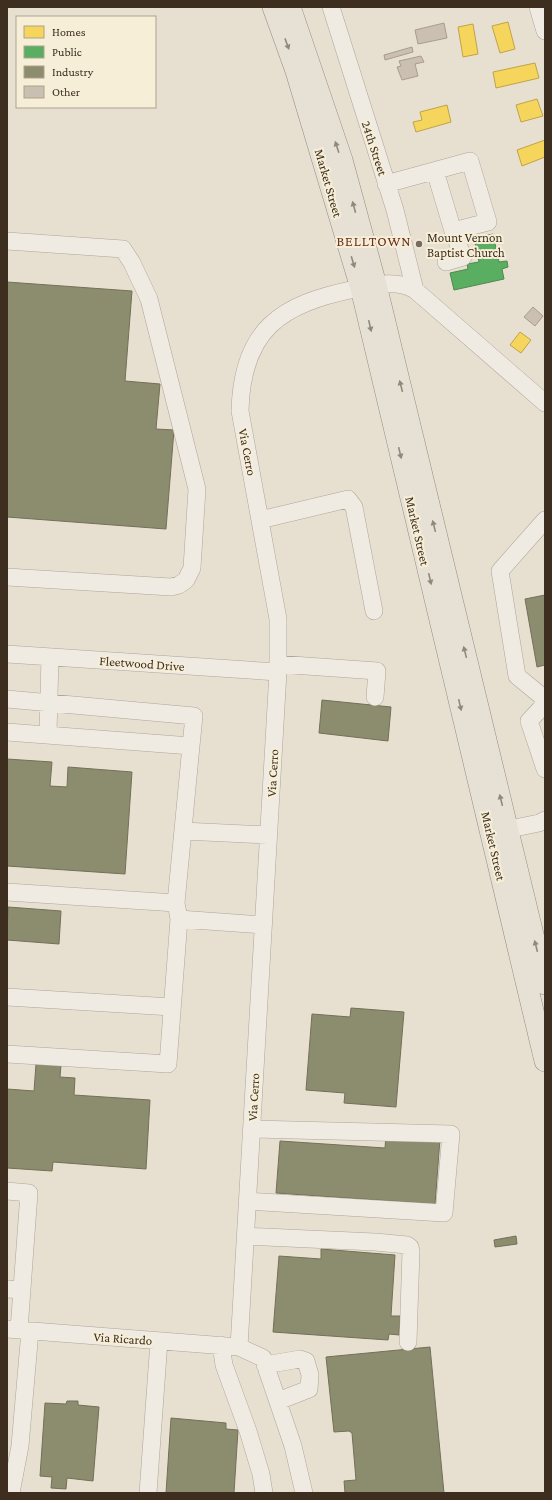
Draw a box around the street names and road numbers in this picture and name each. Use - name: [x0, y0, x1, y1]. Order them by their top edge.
- street label: 24th Street: [359, 119, 391, 178]
- street label: Market Street: [312, 147, 346, 220]
- street label: Via Cerro: [236, 427, 259, 477]
- street label: Market Street: [402, 495, 433, 568]
- street label: Fleetwood Drive: [99, 653, 185, 674]
- street label: Via Cerro: [264, 749, 281, 797]
- street label: Market Street: [478, 810, 509, 883]
- street label: Via Cerro: [245, 1073, 262, 1121]
- street label: Via Ricardo: [93, 1329, 153, 1348]

